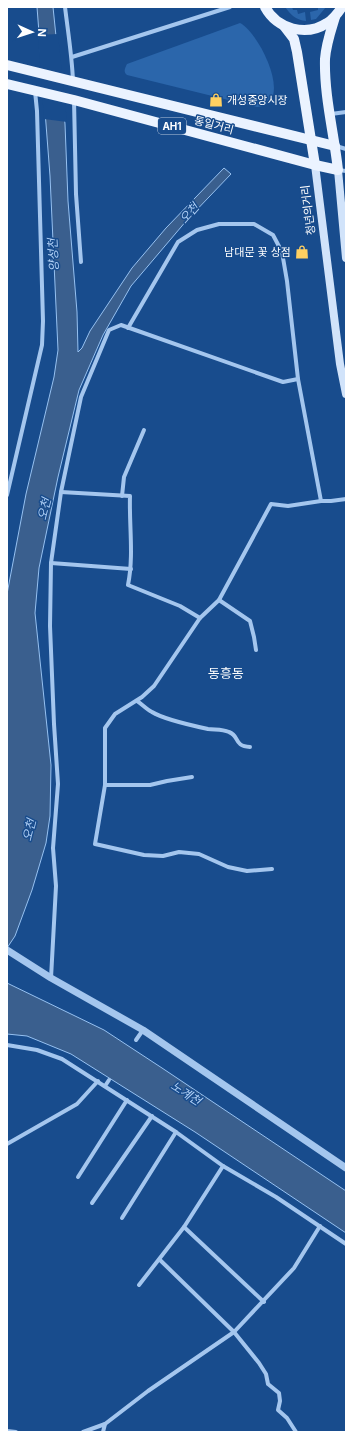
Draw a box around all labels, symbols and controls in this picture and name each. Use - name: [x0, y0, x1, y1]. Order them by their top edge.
- north arrow: [12, 12, 52, 52]
- text: N: [35, 28, 49, 37]
- shop icon: 개성중앙시장: [208, 92, 224, 108]
- place label: 개성중앙시장: [227, 93, 288, 107]
- street label: 통일거리: [193, 113, 235, 137]
- road number: AH1: [158, 118, 186, 134]
- street label: 청년의거리: [298, 184, 318, 236]
- water label: 오천: [176, 198, 203, 226]
- water label: 양성천: [45, 236, 61, 272]
- shop icon: 남대문 꽃 상점: [294, 244, 310, 260]
- place label: 남대문 꽃 상점: [224, 245, 291, 259]
- water label: 오천: [34, 495, 54, 522]
- district label: 동흥동: [208, 665, 244, 681]
- water label: 오천: [19, 816, 39, 843]
- water label: 노계천: [168, 1078, 206, 1109]

